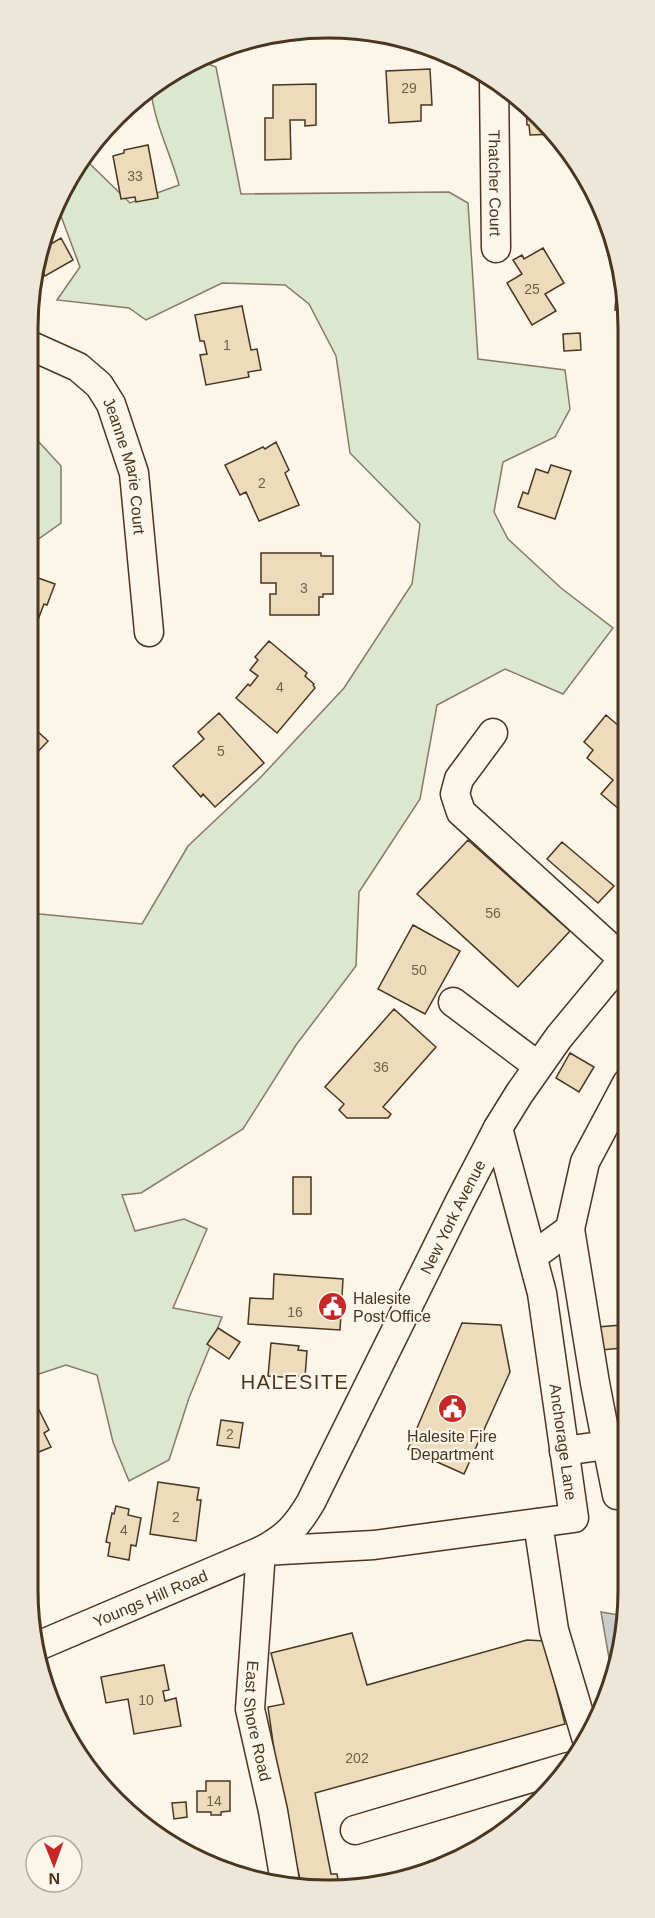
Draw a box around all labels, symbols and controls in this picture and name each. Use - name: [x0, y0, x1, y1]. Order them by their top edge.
- house number: 29: [401, 80, 417, 96]
- street label: Thatcher Court: [486, 129, 504, 237]
- house number: 33: [127, 168, 143, 184]
- house number: 25: [524, 281, 540, 297]
- house number: 1: [223, 337, 231, 353]
- street label: Jeanne Marie Court: [100, 394, 148, 536]
- house number: 2: [258, 475, 266, 491]
- house number: 3: [300, 580, 308, 596]
- house number: 4: [276, 679, 284, 695]
- house number: 5: [217, 743, 225, 759]
- house number: 56: [485, 905, 501, 921]
- house number: 50: [411, 962, 427, 978]
- house number: 36: [373, 1059, 389, 1075]
- street label: New York Avenue: [417, 1157, 488, 1277]
- place label: Halesite Post Office: [353, 1290, 431, 1325]
- public building icon: Halesite Post Office: [316, 1291, 348, 1323]
- house number: 16: [287, 1304, 303, 1320]
- district label: HALESITE: [241, 1371, 349, 1393]
- street label: Anchorage Lane: [546, 1383, 580, 1501]
- public building icon: Halesite Fire Department: [436, 1392, 468, 1424]
- house number: 2: [226, 1426, 234, 1442]
- place label: Halesite Fire Department: [407, 1428, 497, 1463]
- house number: 2: [172, 1509, 180, 1525]
- house number: 4: [120, 1522, 128, 1538]
- street label: Youngs Hill Road: [91, 1566, 210, 1630]
- street label: East Shore Road: [241, 1660, 274, 1783]
- house number: 10: [138, 1692, 154, 1708]
- house number: 202: [345, 1750, 369, 1766]
- house number: 14: [206, 1793, 222, 1809]
- north arrow: [24, 1834, 84, 1894]
- text: N: [48, 1870, 60, 1887]

